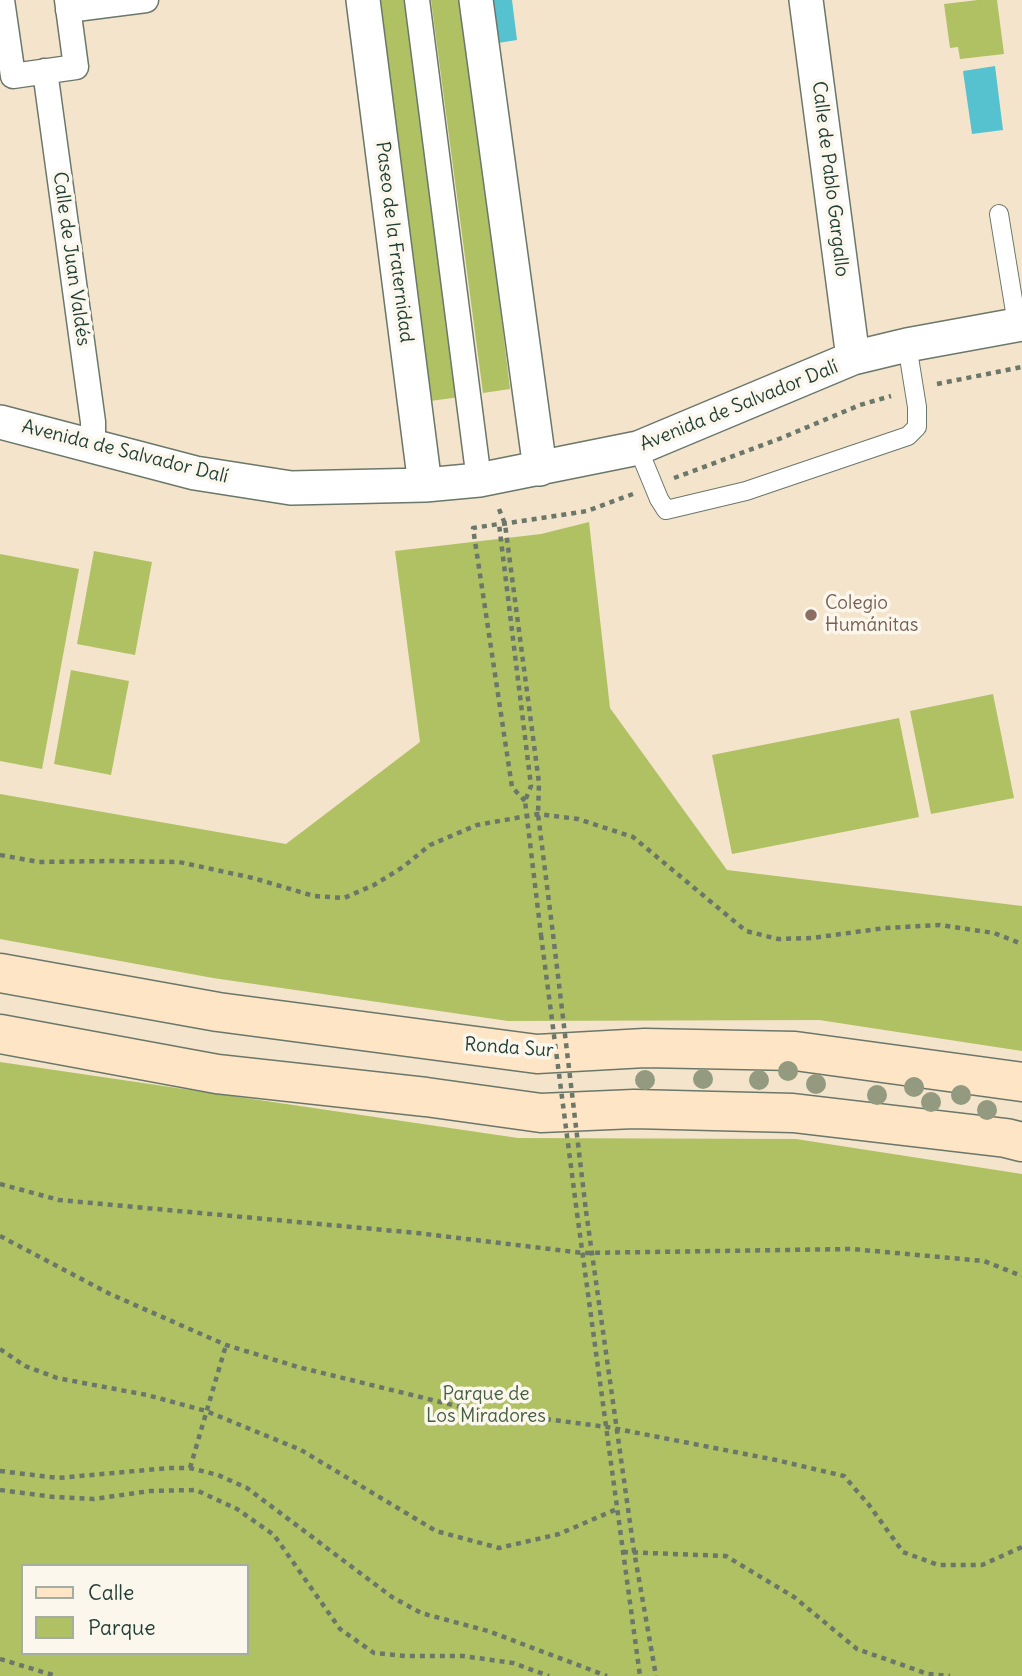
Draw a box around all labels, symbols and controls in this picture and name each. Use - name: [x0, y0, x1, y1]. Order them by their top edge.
- street label: Calle de Pablo Gargallo: [807, 80, 853, 278]
- street label: Paseo de la Fraternidad: [370, 140, 418, 344]
- street label: Calle de Juan Valdés: [47, 171, 95, 347]
- street label: Avenida de Salvador Dalí: [637, 356, 841, 456]
- street label: Avenida de Salvador Dalí: [20, 415, 230, 489]
- place label: Colegio Humánitas: [825, 593, 918, 637]
- marker: Colegio Humánitas: [803, 607, 819, 623]
- street label: Ronda Sur: [464, 1034, 554, 1062]
- park label: Parque de Los Miradores: [426, 1384, 546, 1428]
- legend: [21, 1564, 248, 1655]
- text: Calle: [88, 1579, 134, 1606]
- text: Parque: [88, 1614, 156, 1641]

